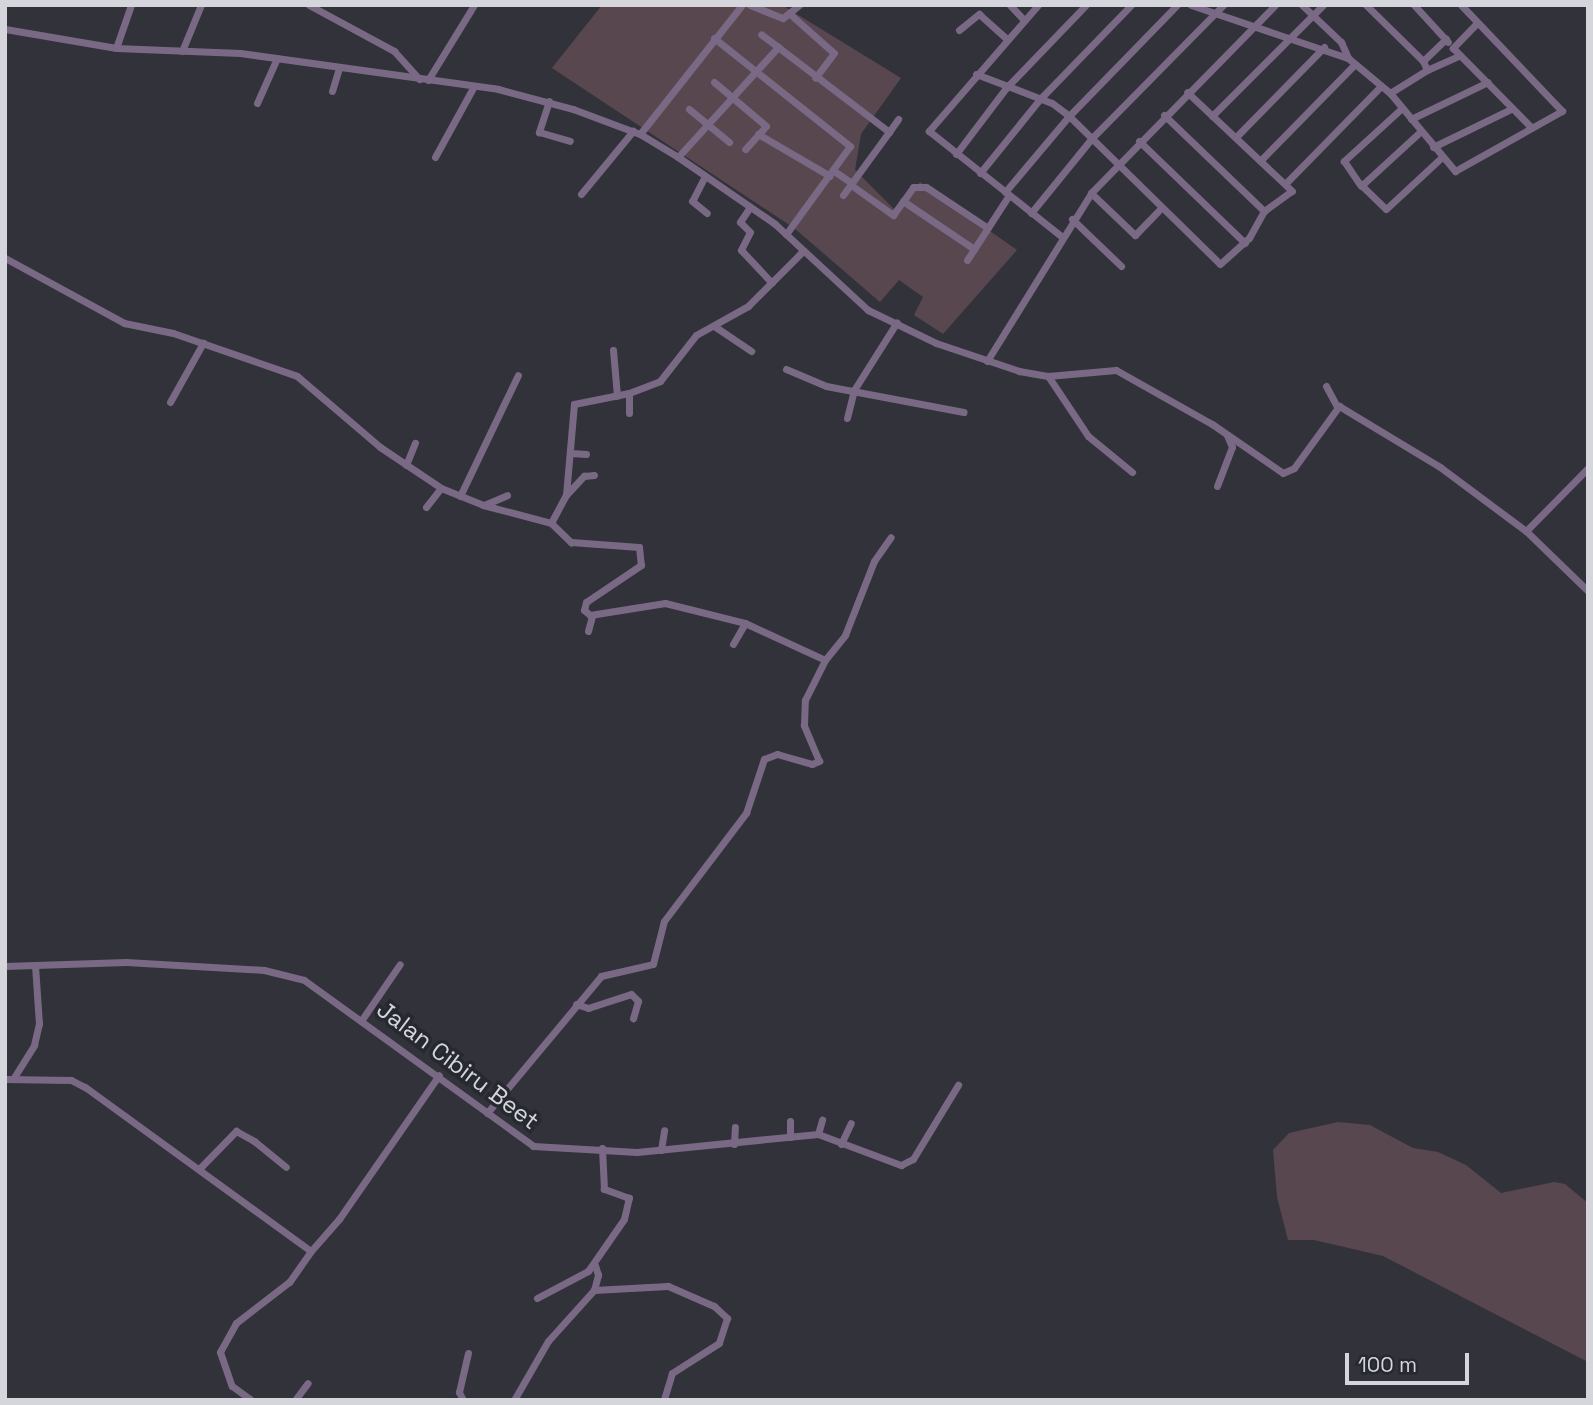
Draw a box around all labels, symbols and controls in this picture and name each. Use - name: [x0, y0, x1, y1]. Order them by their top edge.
- street label: Jalan Cibiru Beet: [371, 995, 545, 1135]
- scale bar: [1348, 1338, 1472, 1382]
- text: 100 m: [1358, 1351, 1417, 1378]

